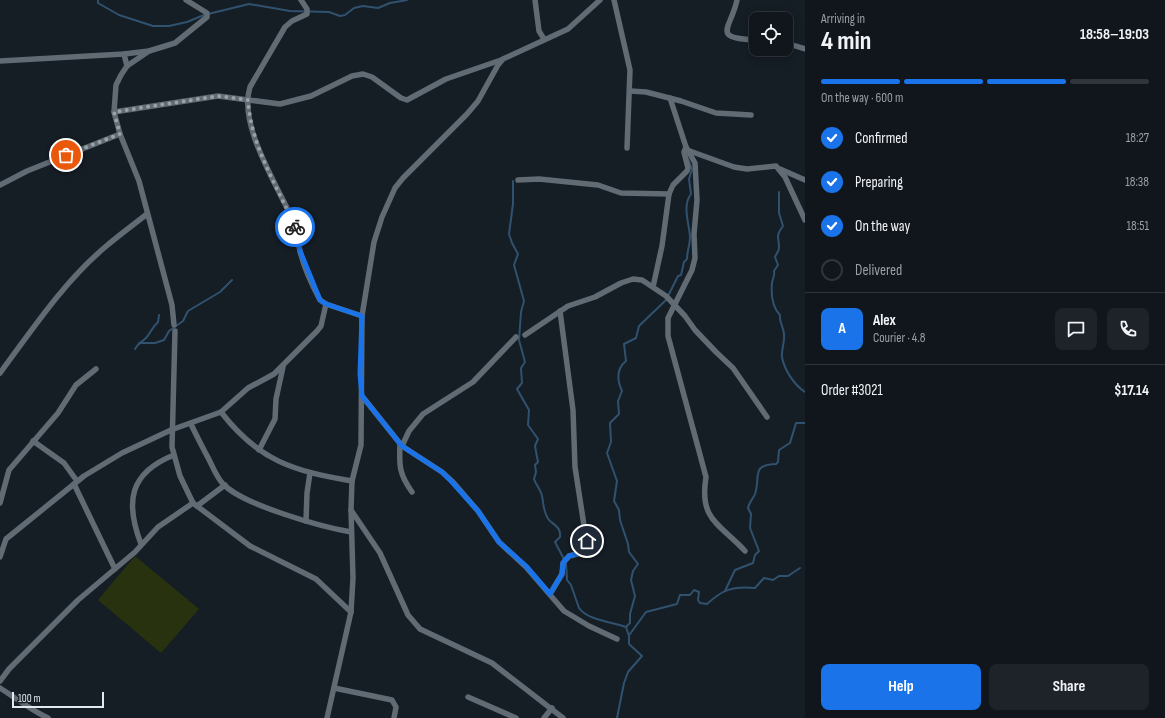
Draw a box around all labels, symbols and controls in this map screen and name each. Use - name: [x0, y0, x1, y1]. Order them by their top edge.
- text: Arriving in: [821, 11, 865, 27]
- map controls: [749, 12, 793, 56]
- button: locate: [749, 12, 793, 56]
- text: 18:58–19:03: [1080, 25, 1149, 44]
- text: 4 min: [821, 26, 871, 57]
- text: On the way · 600 m: [821, 90, 903, 106]
- icon: check: [821, 127, 843, 149]
- text: Confirmed: [855, 129, 908, 148]
- text: 18:27: [1126, 130, 1149, 146]
- pin: [49, 138, 83, 172]
- icon: bag: [55, 144, 77, 166]
- icon: check: [821, 171, 843, 193]
- text: Preparing: [855, 173, 903, 192]
- text: 18:38: [1125, 174, 1149, 190]
- courier: [275, 207, 315, 247]
- icon: check: [821, 215, 843, 237]
- icon: bike: [284, 216, 306, 238]
- text: On the way: [855, 217, 910, 236]
- text: 18:51: [1127, 218, 1149, 234]
- text: Delivered: [855, 261, 902, 280]
- button: chat: [1055, 308, 1097, 350]
- button: phone: [1107, 308, 1149, 350]
- text: Alex: [873, 311, 896, 330]
- text: A: [838, 319, 846, 338]
- text: Courier · 4.8: [873, 330, 925, 346]
- text: Order #3021: [821, 381, 883, 400]
- text: $17.14: [1114, 381, 1149, 400]
- pin: [570, 524, 604, 558]
- icon: home: [576, 530, 598, 552]
- button: Help: [821, 664, 981, 710]
- button: Share: [989, 664, 1149, 710]
- scale bar: [12, 690, 104, 709]
- text: 100 m: [18, 692, 40, 705]

